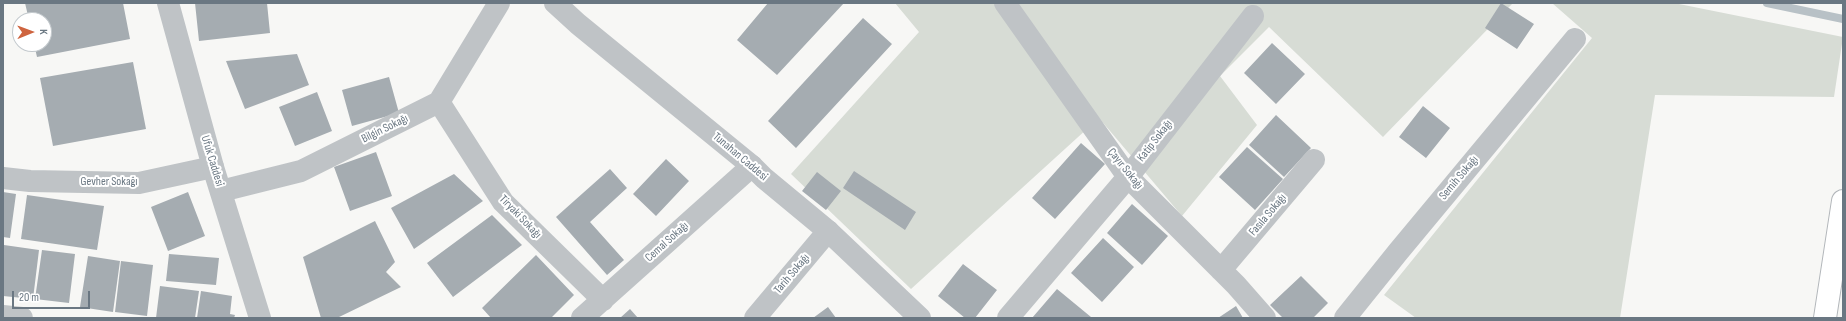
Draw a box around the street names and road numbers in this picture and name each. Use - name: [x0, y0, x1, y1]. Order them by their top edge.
- street label: Bilgin Sokağı: [359, 112, 411, 146]
- street label: Katip Sokağı: [1134, 117, 1176, 165]
- street label: Tunahan Caddesi: [710, 130, 770, 184]
- street label: Ufuk Caddesi: [197, 134, 227, 188]
- street label: Çayır Sokağı: [1104, 146, 1146, 192]
- street label: Semih Sokağı: [1436, 153, 1482, 203]
- street label: Gevher Sokağı: [80, 175, 138, 189]
- street label: Fasıla Sokağı: [1246, 191, 1290, 239]
- street label: Tiryaki Sokağı: [496, 192, 544, 242]
- street label: Cemal Sokağı: [642, 219, 692, 265]
- street label: Tarih Sokağı: [771, 251, 813, 297]

